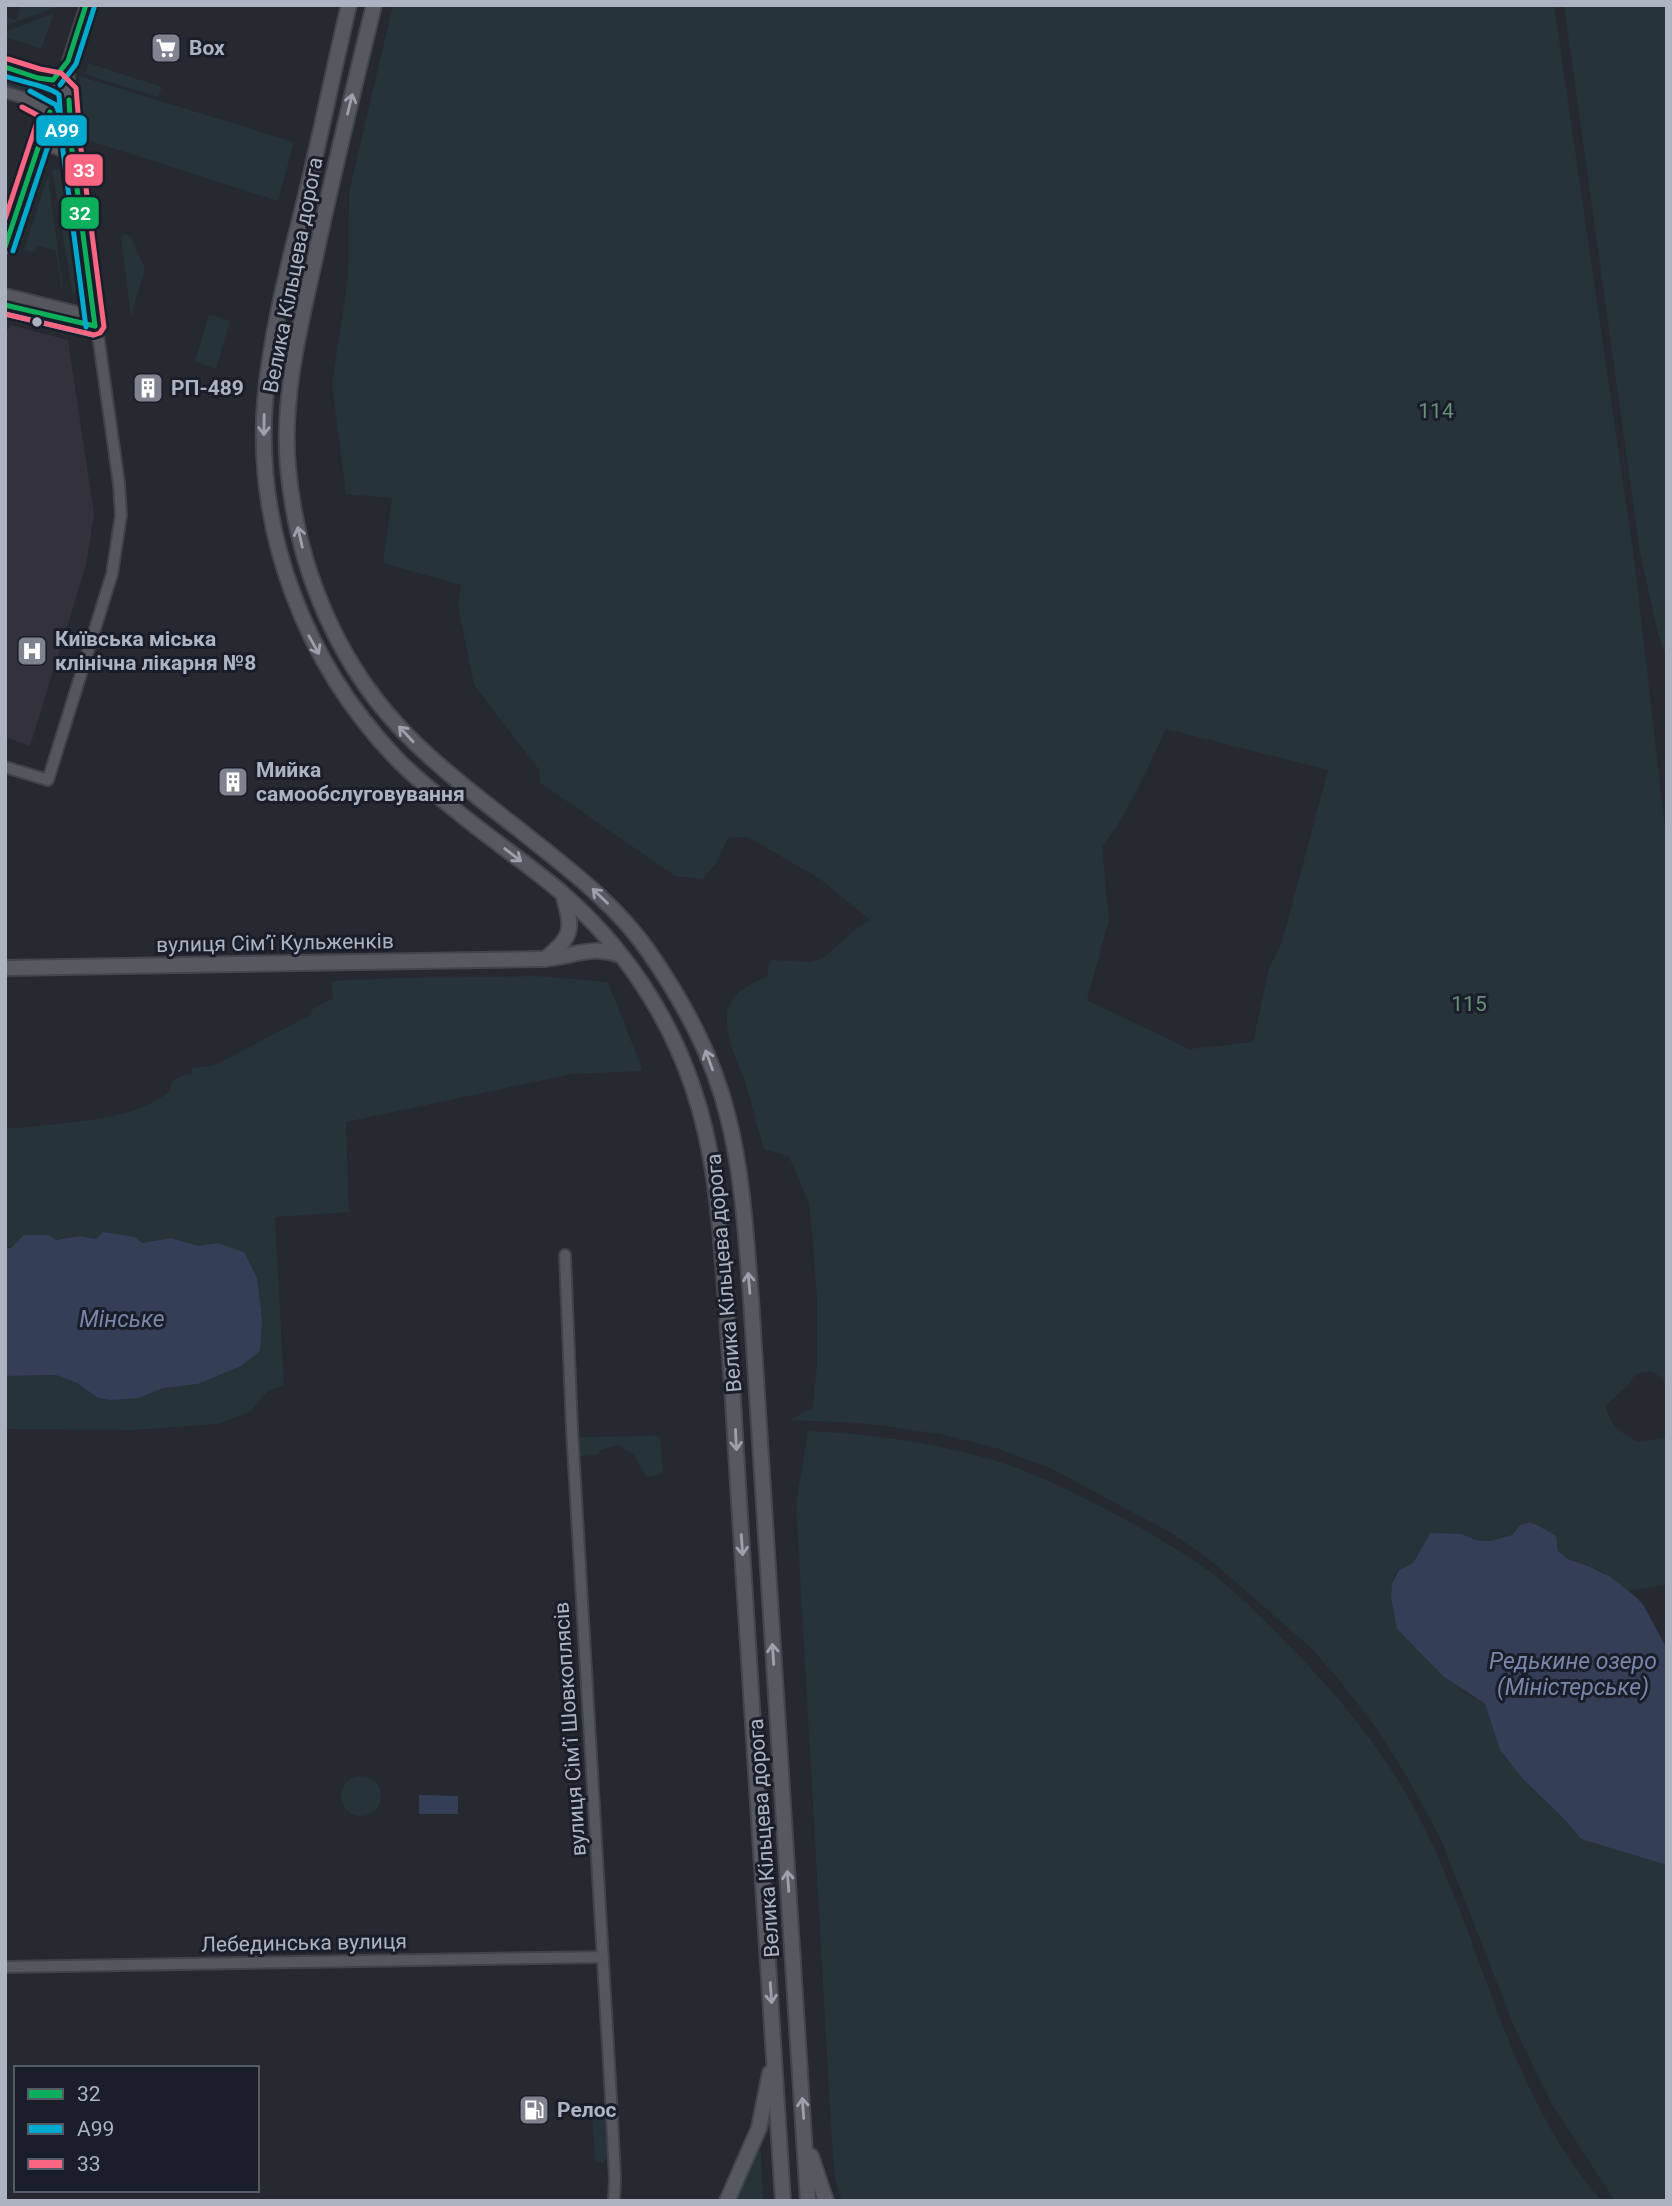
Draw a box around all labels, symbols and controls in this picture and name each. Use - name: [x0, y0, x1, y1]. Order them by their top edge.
- supermarket icon: Box: [149, 31, 183, 65]
- place label: Box: [189, 36, 225, 60]
- one-way arrow: [344, 93, 357, 116]
- line badge: А99: [35, 114, 88, 147]
- text: А99: [45, 119, 79, 142]
- line badge: 33: [64, 153, 104, 187]
- street label: Велика Кільцева дорога: [258, 155, 328, 395]
- text: 33: [73, 159, 95, 182]
- line badge: 32: [60, 196, 100, 230]
- text: 32: [69, 202, 91, 225]
- unlabelled marker: [30, 315, 44, 329]
- building icon: РП-489: [131, 371, 165, 405]
- place label: РП-489: [171, 376, 244, 400]
- park label: 114: [1418, 399, 1454, 423]
- one-way arrow: [258, 413, 271, 436]
- one-way arrow: [292, 526, 306, 549]
- place label: Київська міська клінічна лікарня №8: [55, 627, 256, 675]
- hospital icon: Київська міська клінічна лікарня №8: [15, 634, 49, 668]
- one-way arrow: [307, 634, 321, 654]
- one-way arrow: [398, 726, 415, 743]
- place label: Мийка самообслуговування: [256, 758, 465, 806]
- building icon: Мийка самообслуговування: [216, 765, 250, 799]
- one-way arrow: [504, 848, 522, 863]
- one-way arrow: [591, 887, 608, 904]
- street label: вулиця Сімʼї Кульженків: [156, 929, 394, 957]
- park label: 115: [1451, 992, 1487, 1016]
- one-way arrow: [702, 1050, 715, 1072]
- street label: Велика Кільцева дорога: [702, 1153, 746, 1393]
- one-way arrow: [742, 1272, 755, 1295]
- water label: Мінське: [79, 1306, 165, 1333]
- one-way arrow: [730, 1428, 743, 1450]
- one-way arrow: [736, 1534, 749, 1557]
- street label: вулиця Сімʼї Шовкоплясів: [549, 1601, 591, 1857]
- one-way arrow: [766, 1643, 779, 1666]
- water label: Редькине озеро (Міністерське): [1489, 1648, 1657, 1701]
- street label: Велика Кільцева дорога: [744, 1718, 784, 1958]
- one-way arrow: [781, 1870, 794, 1893]
- street label: Лебединська вулиця: [201, 1929, 407, 1957]
- one-way arrow: [764, 1981, 777, 2004]
- legend: [14, 2066, 259, 2192]
- text: 32: [77, 2082, 101, 2106]
- fuel station icon: Релос: [517, 2093, 551, 2127]
- one-way arrow: [796, 2097, 809, 2120]
- place label: Релос: [557, 2098, 617, 2122]
- text: А99: [77, 2117, 114, 2141]
- text: 33: [77, 2152, 101, 2176]

